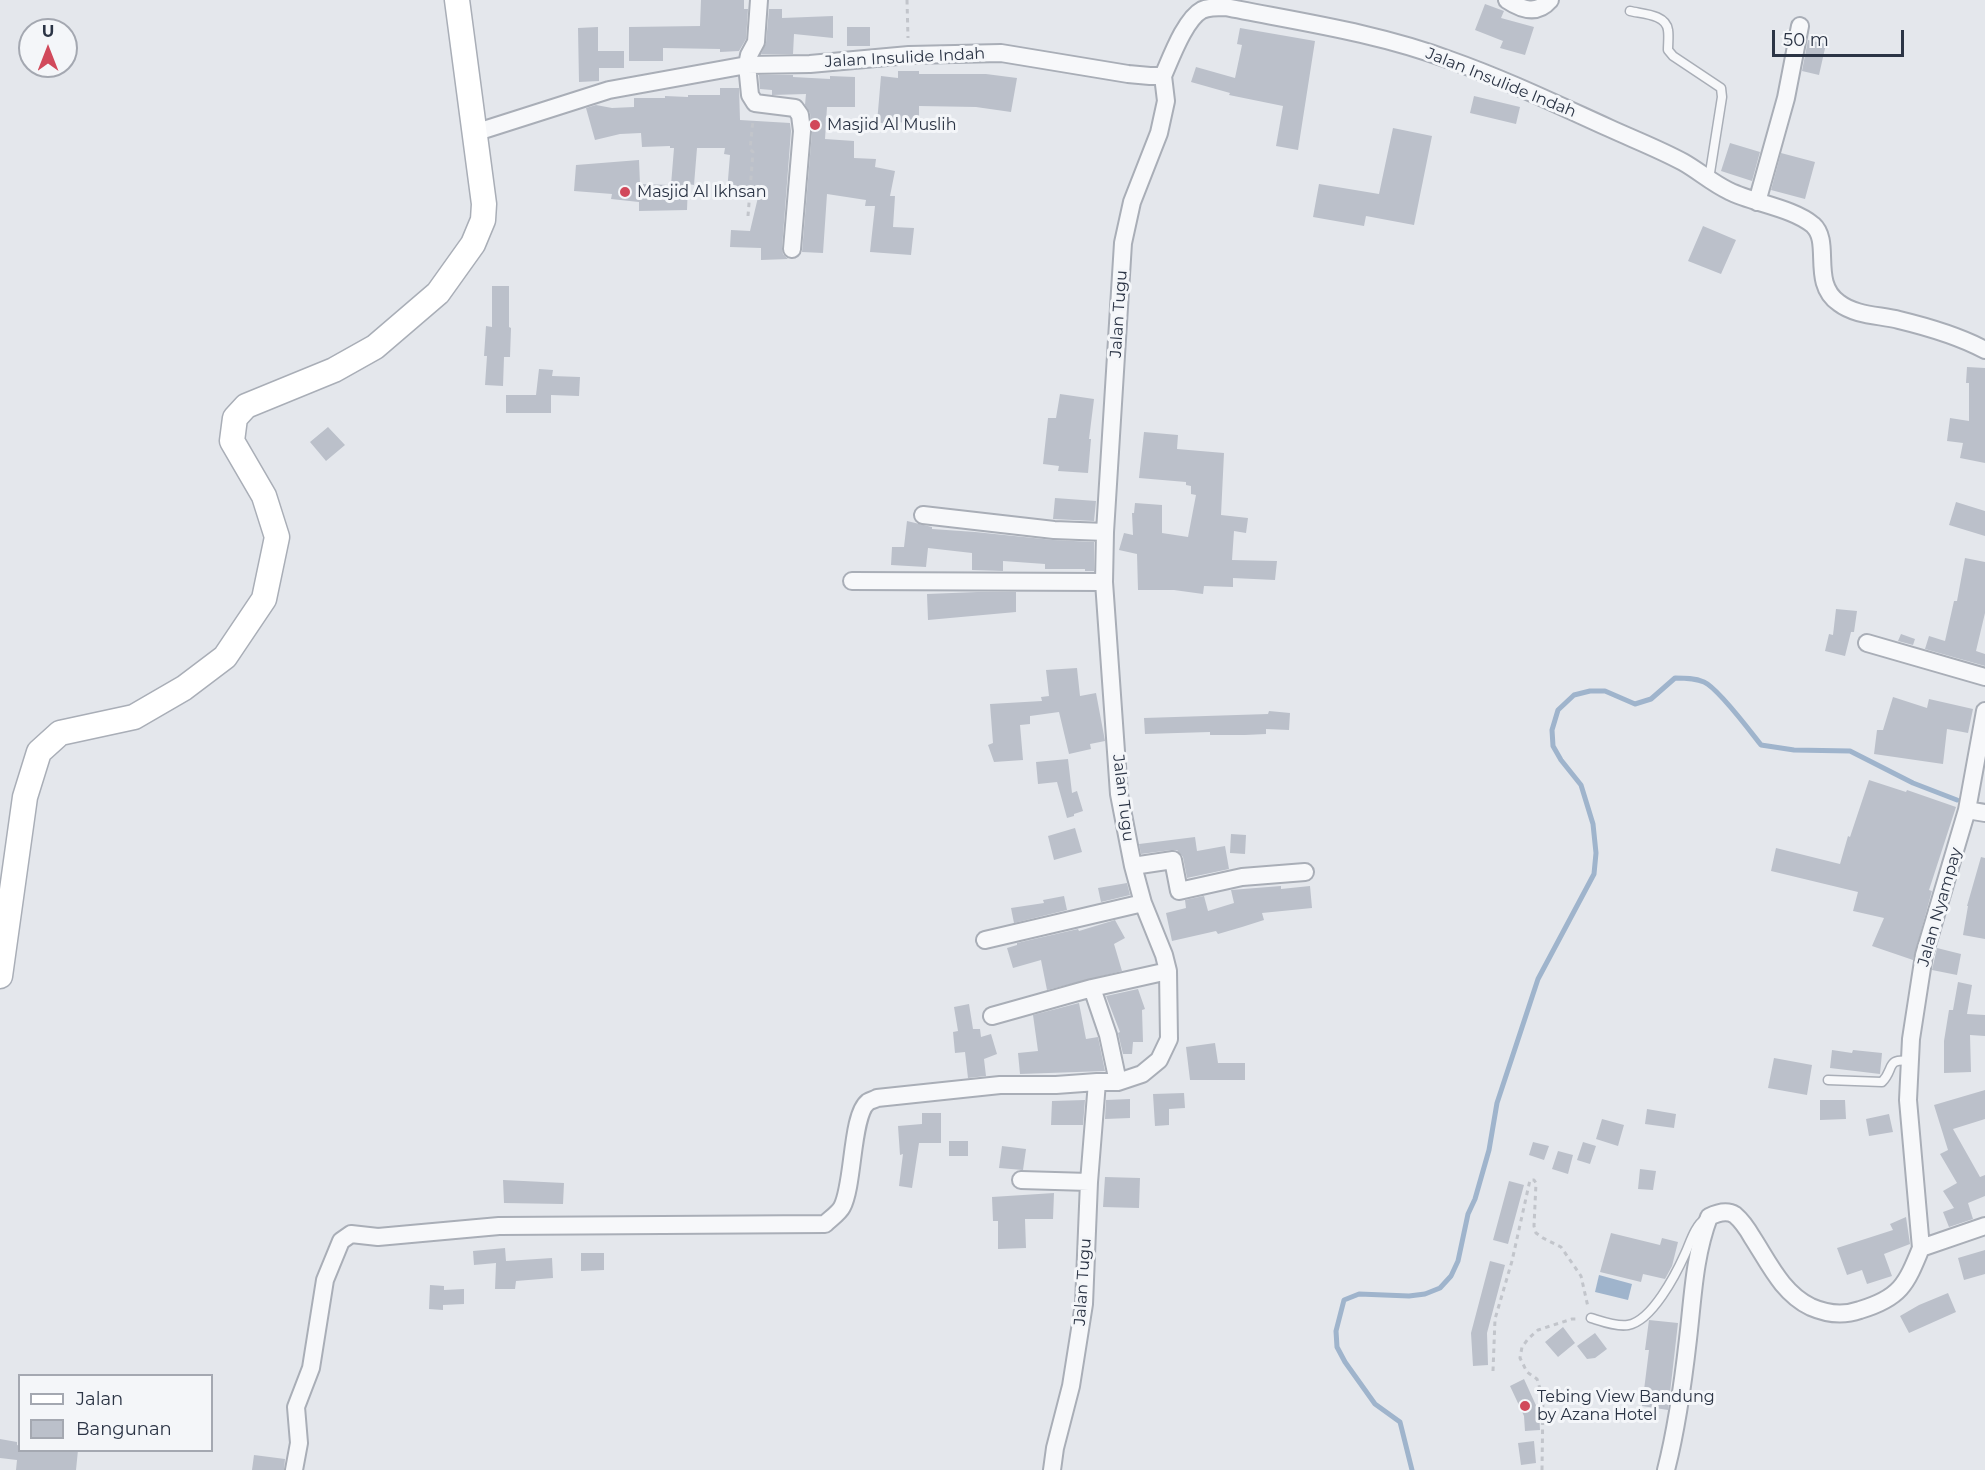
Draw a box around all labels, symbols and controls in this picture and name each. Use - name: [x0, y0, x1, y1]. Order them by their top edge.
- north arrow: [18, 18, 78, 78]
- scale bar: [1775, 18, 1907, 56]
- text: U: [42, 22, 54, 41]
- text: 50 m: [1783, 29, 1829, 51]
- street label: Jalan Insulide Indah: [824, 44, 986, 72]
- street label: Jalan Insulide Indah: [1423, 44, 1579, 122]
- place label: Masjid Al Muslih: [827, 115, 956, 135]
- marker: Masjid Al Muslih: [808, 118, 822, 132]
- place label: Masjid Al Ikhsan: [637, 182, 767, 202]
- marker: Masjid Al Ikhsan: [618, 185, 632, 199]
- street label: Jalan Tugu: [1106, 270, 1132, 358]
- street label: Jalan Tugu: [1108, 753, 1138, 843]
- street label: Jalan Nyampay: [1914, 845, 1966, 969]
- street label: Jalan Tugu: [1070, 1238, 1096, 1326]
- legend: [18, 1374, 213, 1452]
- place label: Tebing View Bandung by Azana Hotel: [1537, 1387, 1715, 1425]
- text: Jalan: [76, 1388, 123, 1410]
- marker: Tebing View Bandung by Azana Hotel: [1518, 1399, 1532, 1413]
- text: Bangunan: [76, 1418, 172, 1440]

